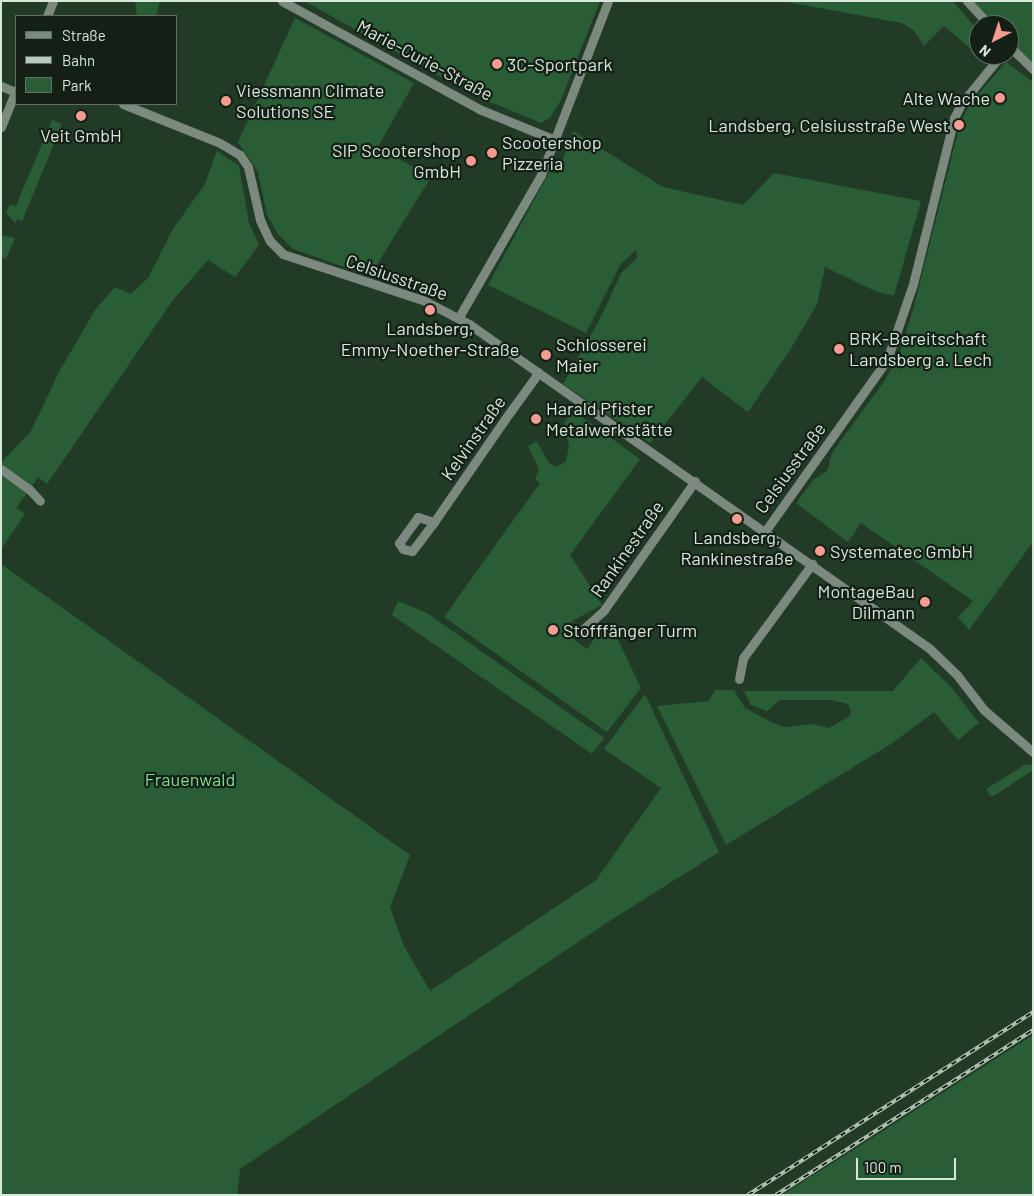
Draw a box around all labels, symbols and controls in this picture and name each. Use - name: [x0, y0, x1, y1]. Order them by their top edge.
- legend: [15, 15, 178, 105]
- street label: Marie-Curie-Straße: [353, 15, 497, 105]
- north arrow: [969, 15, 1019, 65]
- text: Straße: [62, 26, 106, 44]
- text: N: [976, 42, 994, 61]
- text: Bahn: [62, 51, 95, 69]
- place label: 3C-Sportpark: [507, 53, 612, 75]
- marker: 3C-Sportpark: [491, 58, 503, 70]
- text: Park: [62, 76, 91, 94]
- place label: Viessmann Climate Solutions SE: [236, 80, 384, 122]
- place label: Alte Wache: [903, 87, 990, 109]
- marker: Alte Wache: [994, 92, 1006, 104]
- marker: Viessmann Climate Solutions SE: [220, 95, 232, 107]
- marker: Veit GmbH: [75, 110, 87, 122]
- place label: Landsberg, Celsiusstraße West: [708, 114, 949, 136]
- marker: Landsberg, Celsiusstraße West: [953, 119, 965, 131]
- place label: Veit GmbH: [40, 124, 122, 146]
- place label: Scootershop Pizzeria: [502, 132, 602, 174]
- place label: SIP Scootershop GmbH: [332, 140, 461, 182]
- marker: Scootershop Pizzeria: [486, 147, 498, 159]
- marker: SIP Scootershop GmbH: [465, 155, 477, 167]
- street label: Celsiusstraße: [343, 249, 451, 305]
- marker: Landsberg, Emmy-Noether-Straße: [424, 304, 436, 316]
- place label: Landsberg, Emmy-Noether-Straße: [341, 318, 519, 360]
- place label: BRK-Bereitschaft Landsberg a. Lech: [849, 328, 992, 370]
- place label: Schlosserei Maier: [556, 334, 647, 376]
- marker: BRK-Bereitschaft Landsberg a. Lech: [833, 343, 845, 355]
- marker: Schlosserei Maier: [540, 349, 552, 361]
- street label: Kelvinstraße: [436, 392, 510, 484]
- place label: Harald Pfister Metalwerkstätte: [546, 398, 673, 440]
- marker: Harald Pfister Metalwerkstätte: [530, 413, 542, 425]
- street label: Celsiusstraße: [750, 419, 830, 517]
- street label: Rankinestraße: [586, 497, 668, 601]
- marker: Landsberg, Rankinestraße: [731, 513, 743, 525]
- place label: Landsberg, Rankinestraße: [680, 527, 794, 570]
- place label: Systematec GmbH: [830, 540, 973, 562]
- marker: Systematec GmbH: [814, 545, 826, 557]
- place label: MontageBau Dilmann: [818, 581, 915, 624]
- marker: MontageBau Dilmann: [919, 596, 931, 608]
- place label: Stofffänger Turm: [563, 619, 697, 641]
- marker: Stofffänger Turm: [547, 624, 559, 636]
- park label: Frauenwald: [145, 768, 235, 790]
- scale bar: [859, 1148, 959, 1180]
- text: 100 m: [864, 1158, 902, 1176]

